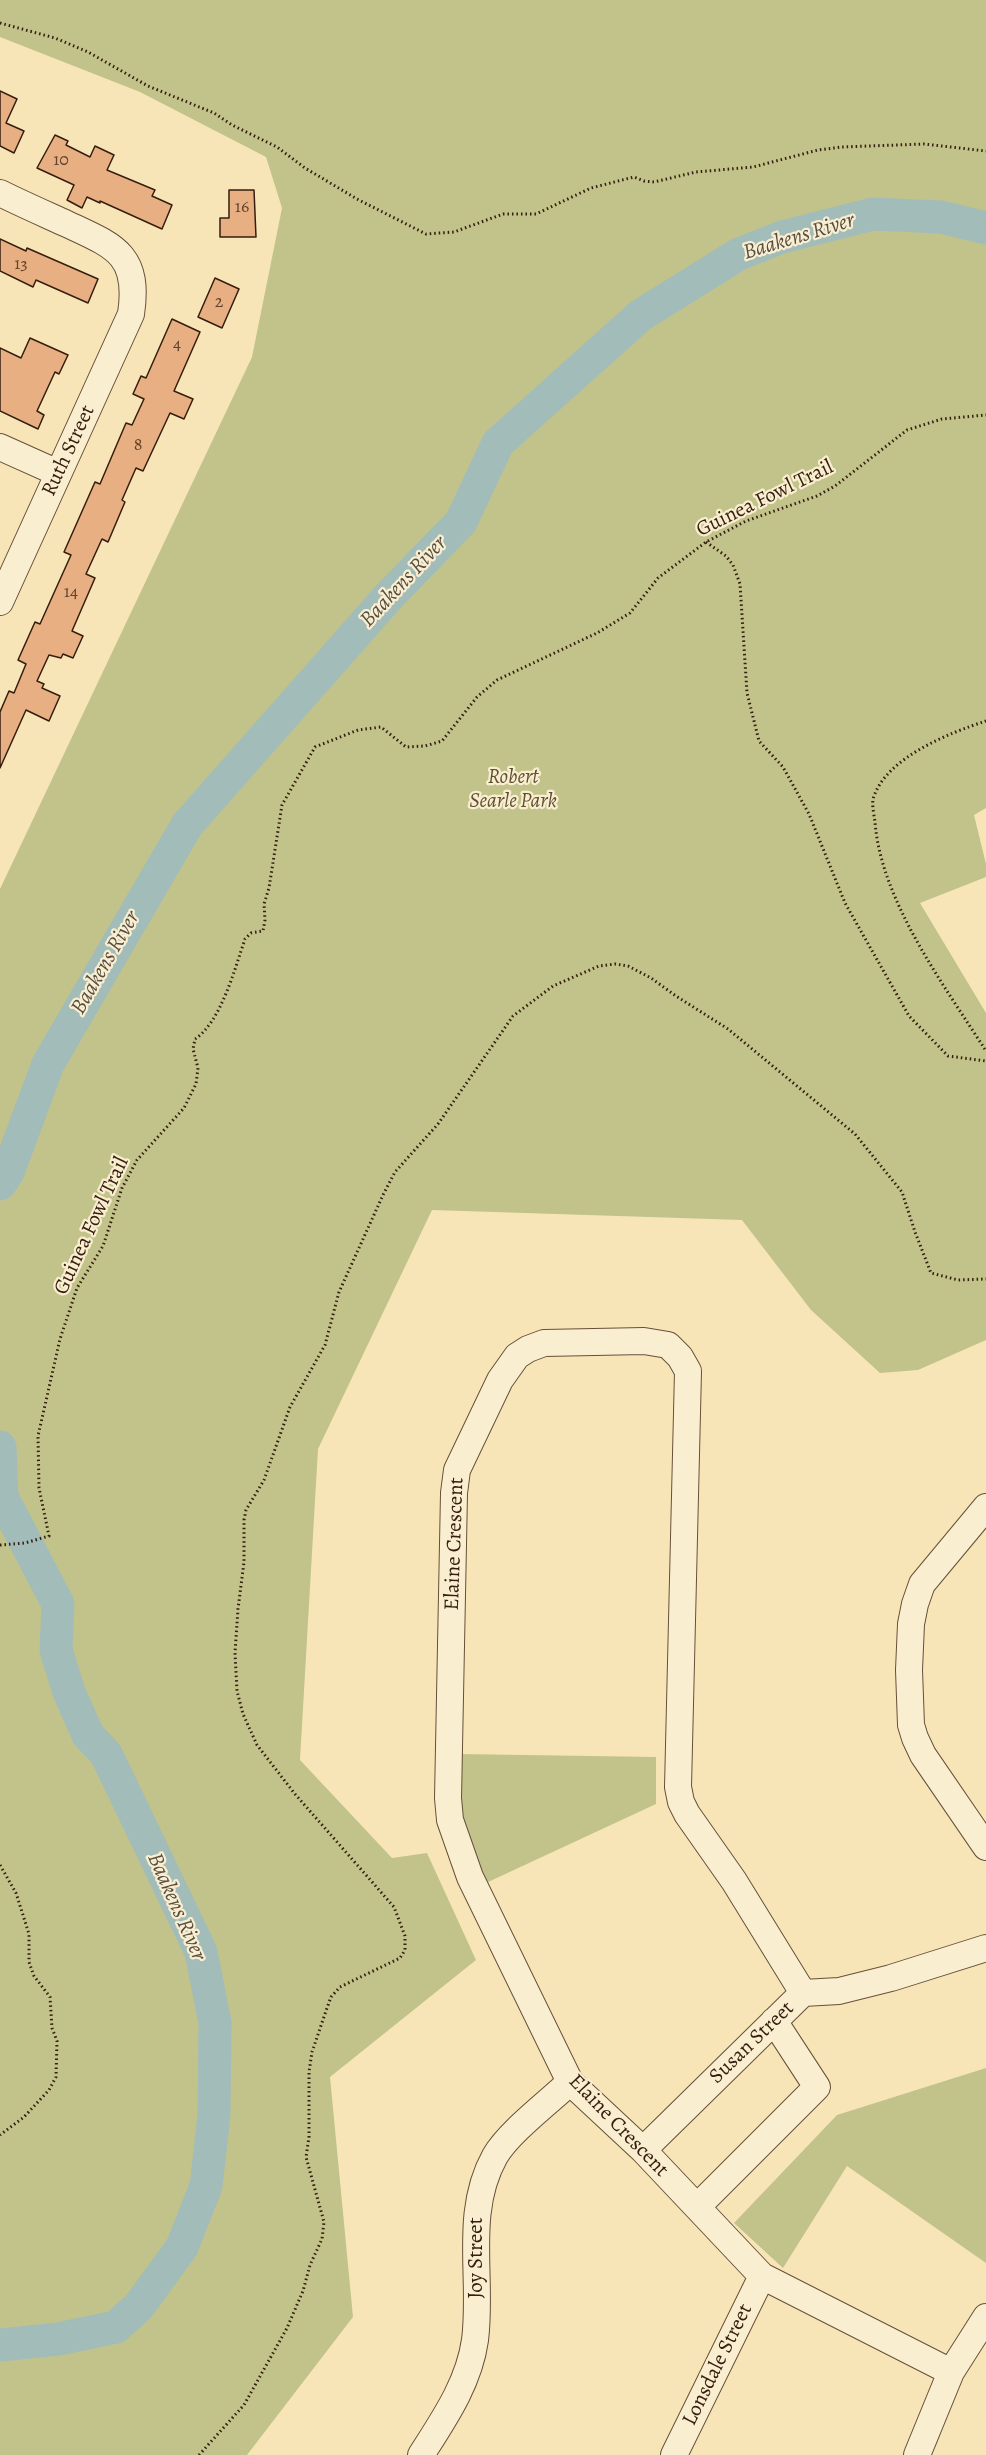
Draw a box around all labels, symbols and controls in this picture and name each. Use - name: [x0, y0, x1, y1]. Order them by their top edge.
- house number: 10: [53, 150, 69, 172]
- house number: 16: [235, 197, 249, 219]
- water label: Baakens River: [740, 208, 858, 266]
- house number: 13: [14, 254, 28, 276]
- house number: 2: [215, 292, 223, 314]
- house number: 4: [173, 334, 181, 356]
- street label: Ruth Street: [37, 401, 101, 501]
- house number: 8: [134, 435, 142, 457]
- street label: Guinea Fowl Trail: [692, 455, 838, 543]
- water label: Baakens River: [355, 531, 453, 633]
- house number: 14: [64, 582, 78, 604]
- park label: Robert Searle Park: [469, 765, 557, 815]
- water label: Baakens River: [66, 907, 146, 1019]
- street label: Guinea Fowl Trail: [49, 1153, 135, 1299]
- street label: Elaine Crescent: [440, 1477, 470, 1611]
- water label: Baakens River: [141, 1849, 211, 1965]
- street label: Susan Street: [704, 1996, 800, 2090]
- street label: Elaine Crescent: [563, 2069, 673, 2183]
- street label: Joy Street: [464, 2217, 490, 2299]
- street label: Lonsdale Street: [678, 2300, 758, 2430]

